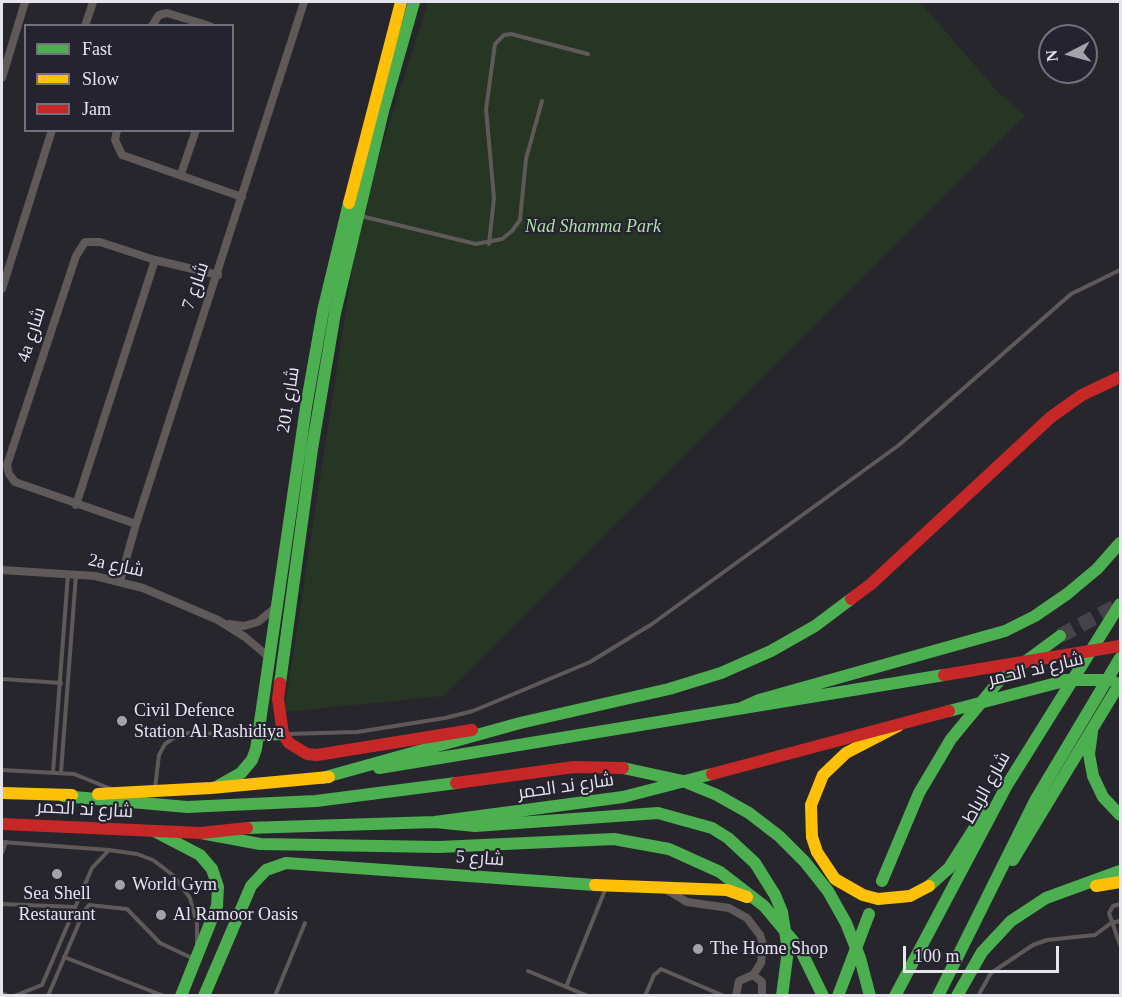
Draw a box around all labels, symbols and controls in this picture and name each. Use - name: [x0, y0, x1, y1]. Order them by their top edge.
- legend: [24, 24, 234, 132]
- north arrow: [1038, 24, 1098, 84]
- text: Fast: [82, 39, 112, 59]
- text: N: [1043, 49, 1061, 62]
- text: Slow: [82, 69, 119, 89]
- text: Jam: [82, 99, 111, 119]
- park label: Nad Shamma Park: [525, 216, 661, 238]
- street label: شارع 7: [178, 260, 214, 312]
- street label: 4a شارع: [13, 305, 51, 365]
- street label: شارع 201: [273, 366, 305, 434]
- street label: 2a شارع: [86, 550, 146, 582]
- street label: شارع ند الحمر: [987, 649, 1085, 691]
- place label: Civil Defence Station Al Rashidiya: [134, 700, 284, 742]
- marker: Civil Defence Station Al Rashidiya: [115, 714, 129, 728]
- street label: شارع الرباط: [959, 748, 1015, 828]
- street label: شارع ند الحمر: [517, 770, 615, 804]
- street label: شارع ند الحمر: [36, 797, 134, 823]
- street label: شارع 5: [455, 847, 505, 871]
- marker: Sea Shell Restaurant: [50, 867, 64, 881]
- place label: World Gym: [132, 874, 217, 896]
- marker: World Gym: [113, 878, 127, 892]
- place label: Sea Shell Restaurant: [19, 883, 95, 926]
- place label: Al Ramoor Oasis: [173, 904, 298, 926]
- marker: Al Ramoor Oasis: [154, 908, 168, 922]
- scale bar: [906, 934, 1062, 972]
- place label: The Home Shop: [710, 938, 828, 960]
- marker: The Home Shop: [691, 942, 705, 956]
- text: 100 m: [914, 946, 960, 966]

